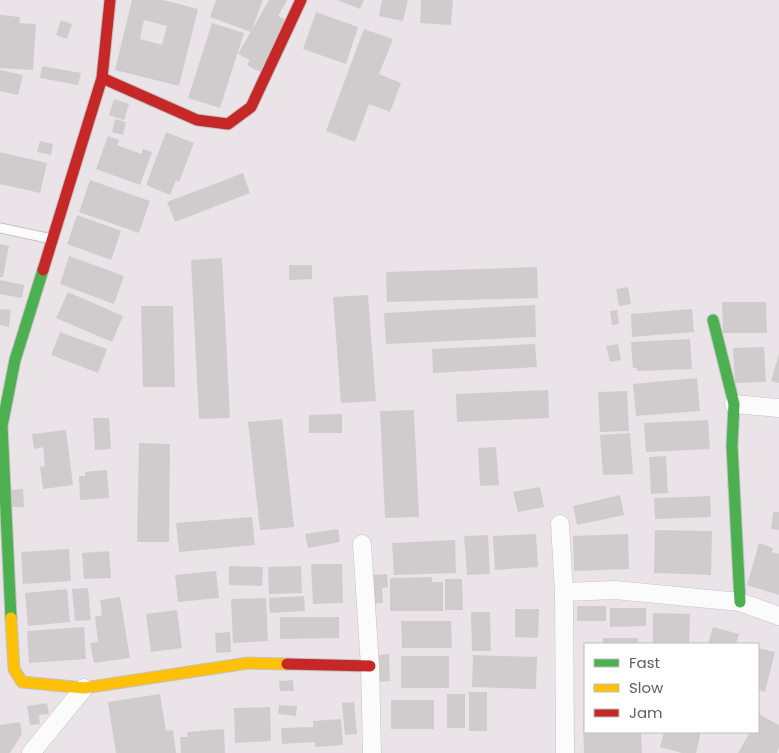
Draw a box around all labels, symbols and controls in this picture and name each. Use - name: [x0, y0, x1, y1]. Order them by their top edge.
- legend: [584, 643, 759, 733]
- text: Fast: [629, 652, 660, 673]
- text: Slow: [629, 677, 664, 698]
- text: Jam: [629, 702, 663, 723]

